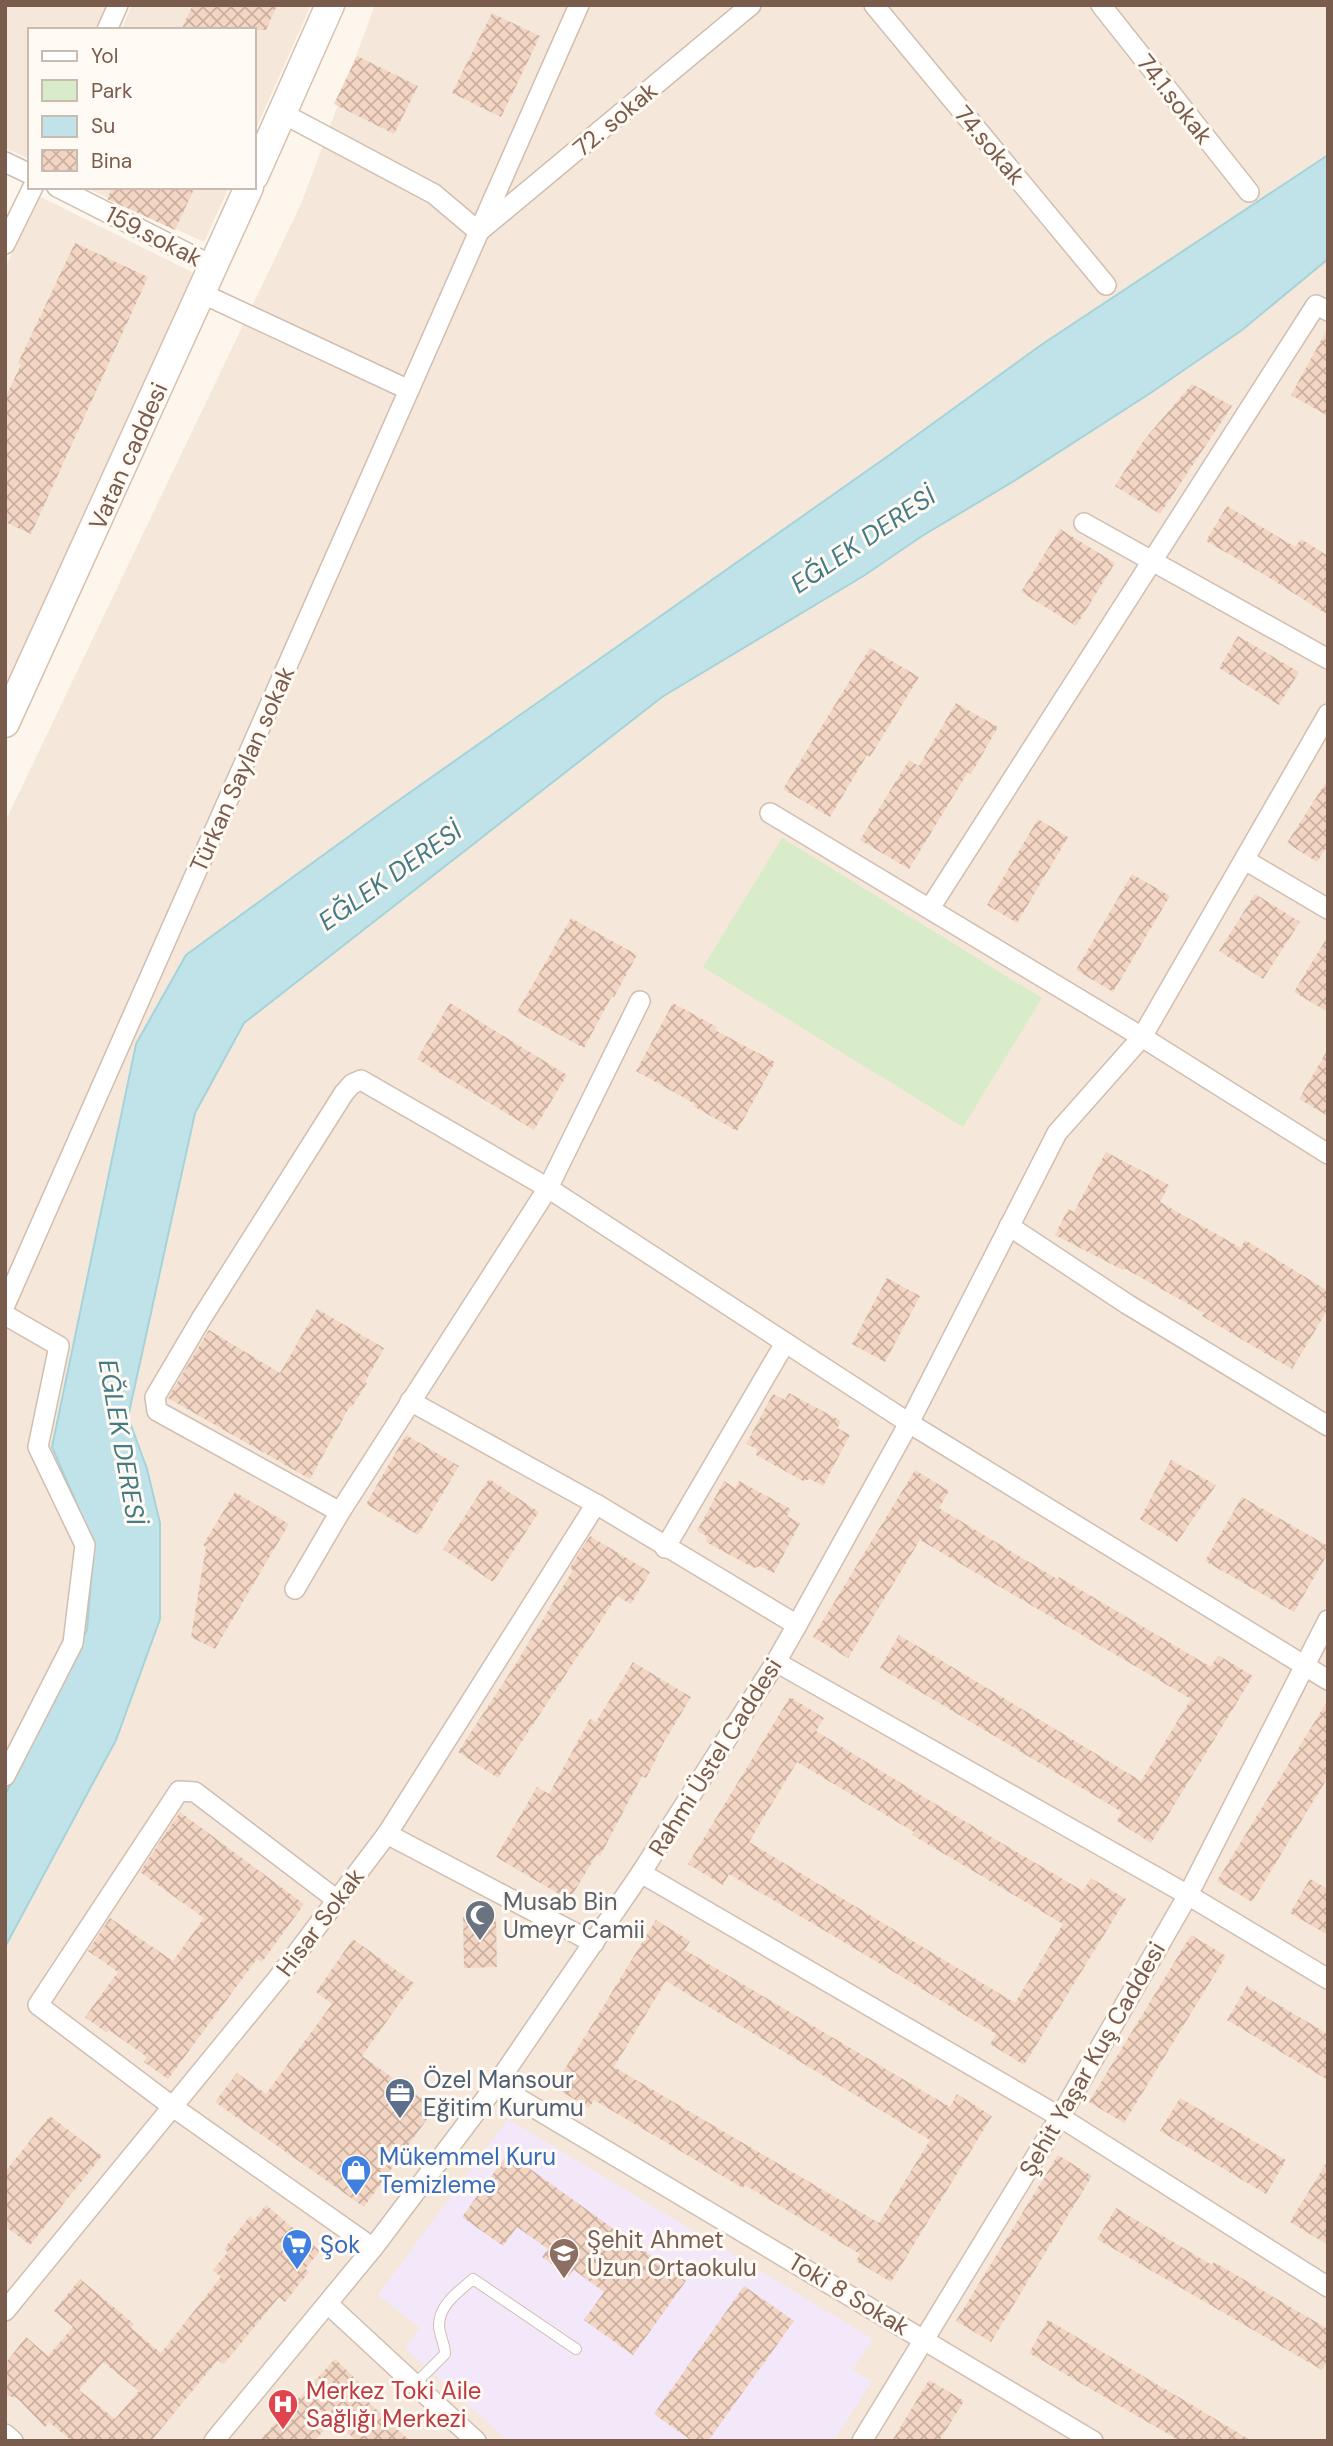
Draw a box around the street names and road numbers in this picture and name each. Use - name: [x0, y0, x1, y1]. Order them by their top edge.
- street label: 74.1.sokak: [1130, 48, 1220, 150]
- street label: 72. sokak: [567, 75, 663, 163]
- street label: 74.sokak: [948, 99, 1032, 191]
- street label: 159.sokak: [101, 199, 207, 273]
- street label: Vatan caddesi: [82, 377, 174, 535]
- street label: Türkan Saylan sokak: [183, 661, 301, 877]
- street label: Rahmi Üstel Caddesi: [641, 1652, 789, 1862]
- street label: Hisar Sokak: [269, 1862, 371, 1982]
- street label: Şehit Yaşar Kuş Caddesi: [1012, 1936, 1172, 2182]
- street label: Toki 8 Sokak: [783, 2246, 915, 2342]

